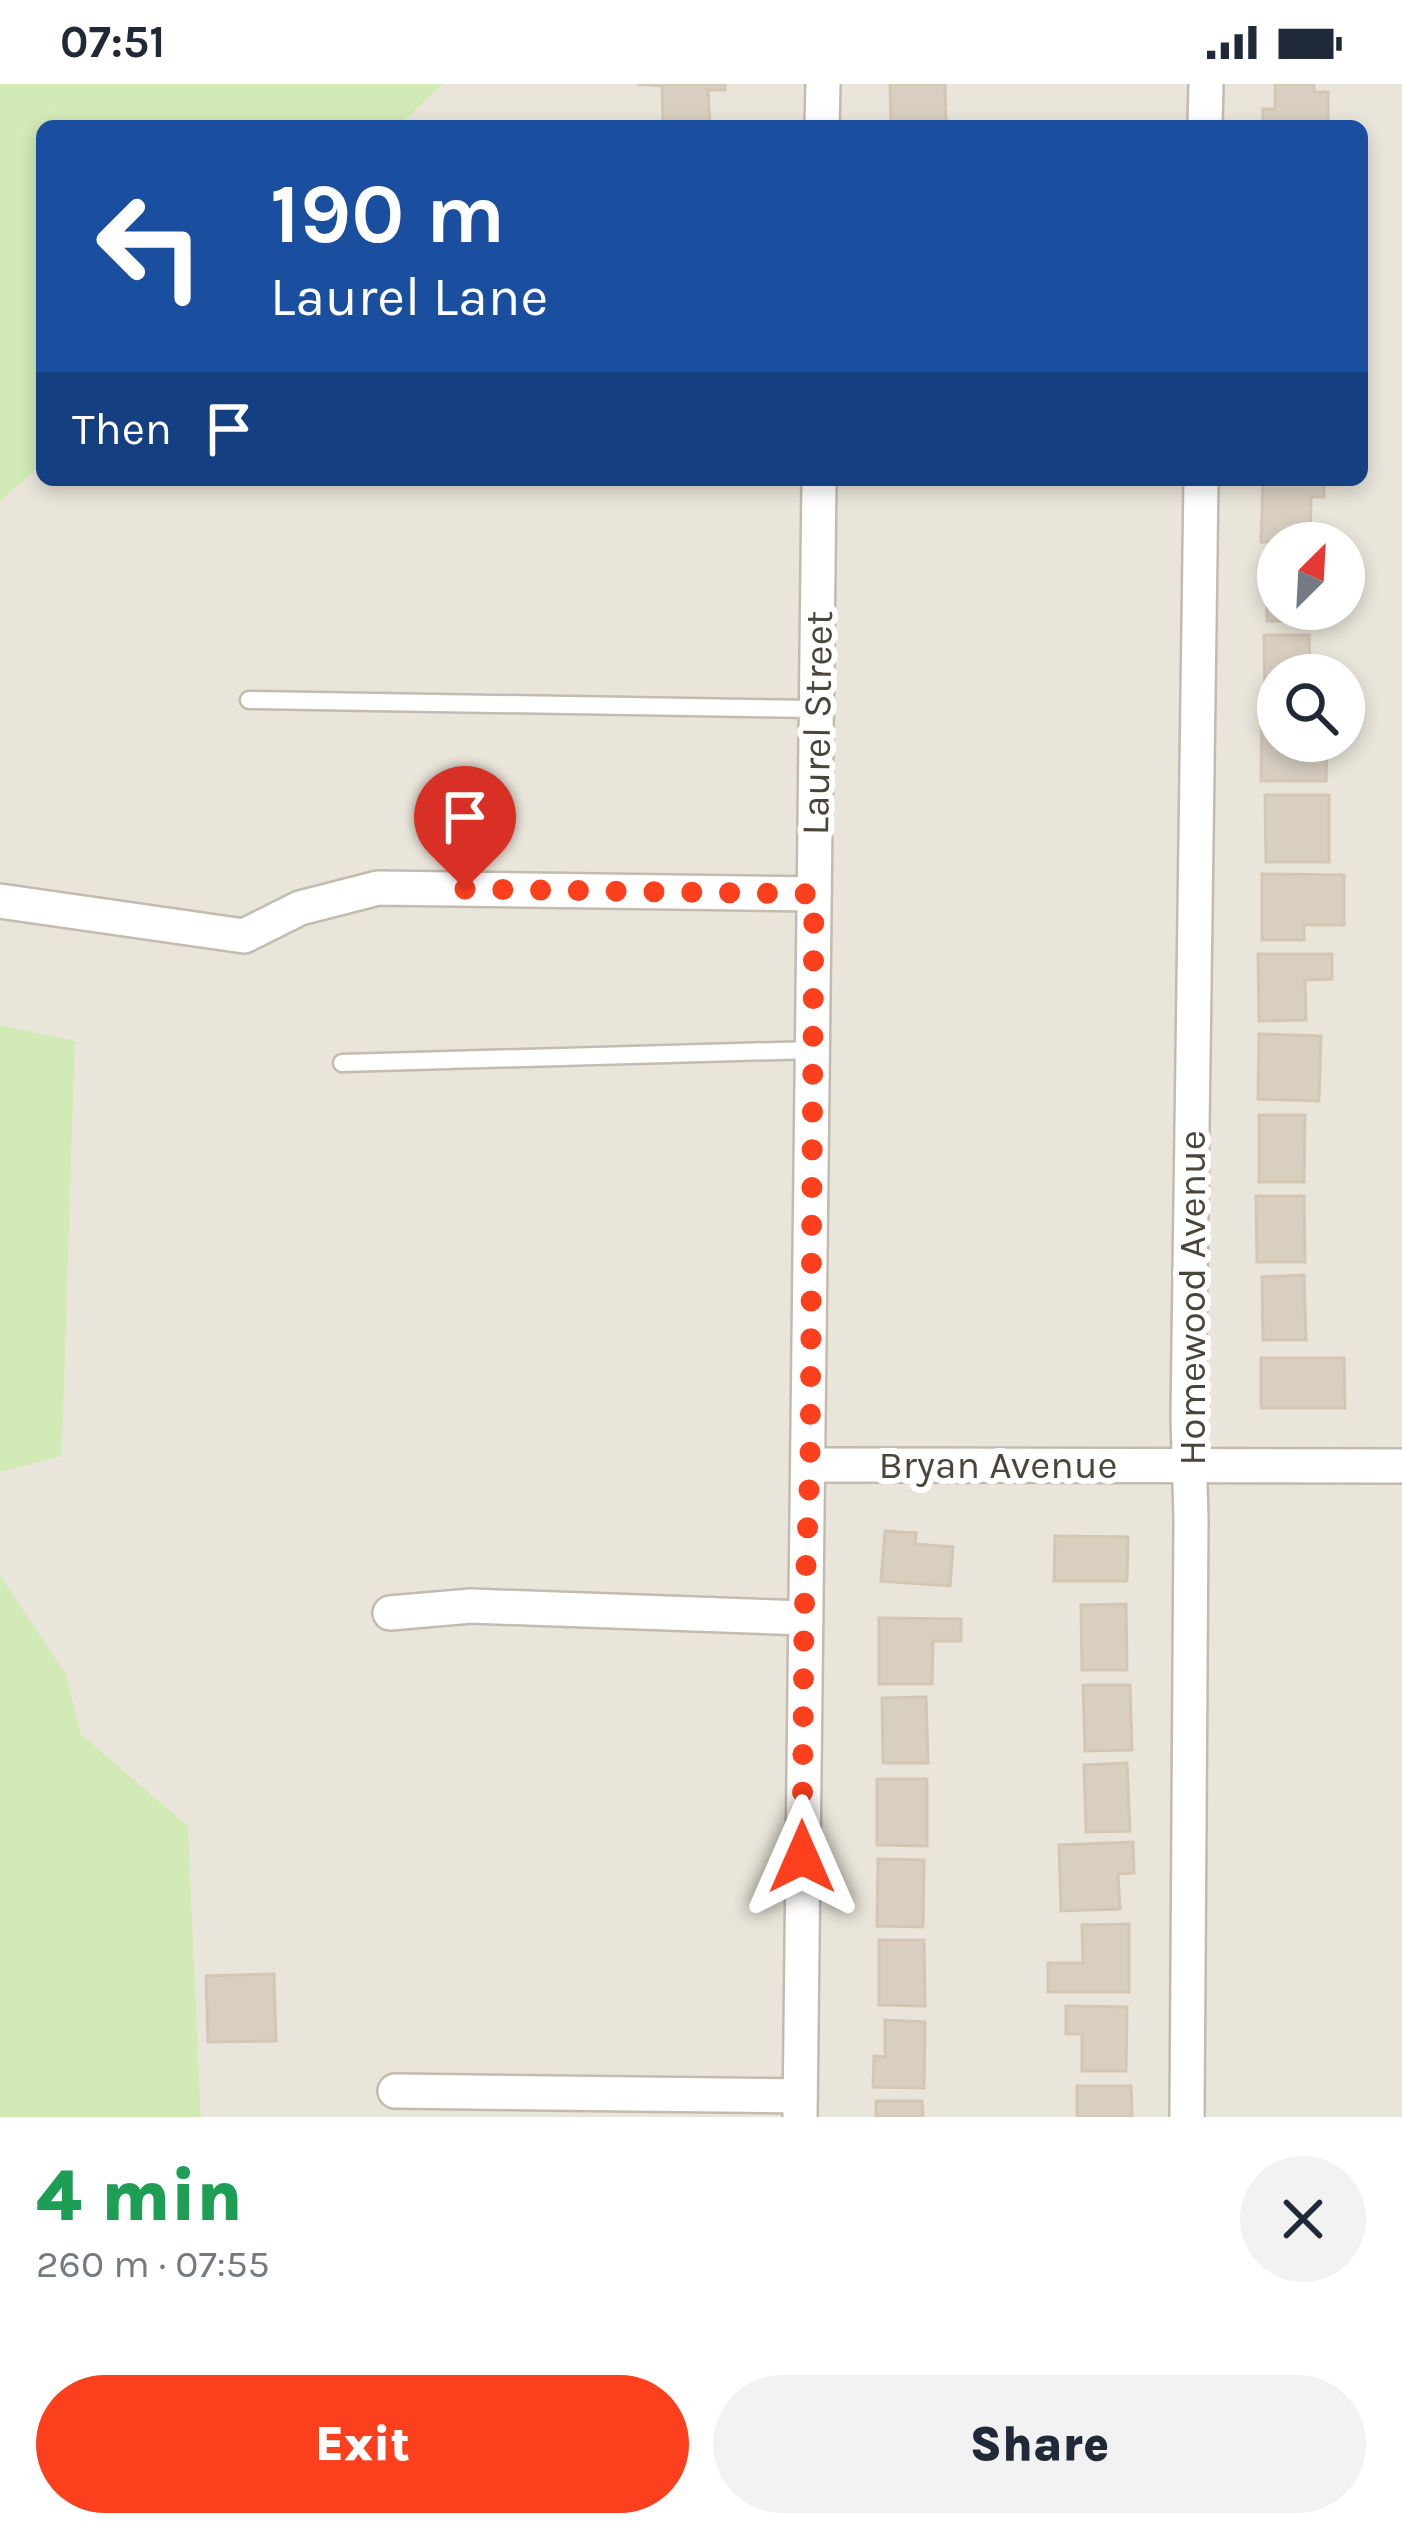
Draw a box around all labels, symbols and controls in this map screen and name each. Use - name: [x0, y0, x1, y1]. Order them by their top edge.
- text: 07:51: [60, 16, 165, 68]
- text: 190 m: [270, 165, 505, 263]
- icon: left: [72, 168, 228, 324]
- text: Laurel Lane: [270, 265, 548, 329]
- icon: arrive: [196, 396, 262, 462]
- text: Then: [72, 403, 172, 455]
- north arrow: [1257, 522, 1365, 630]
- map controls: [1257, 522, 1365, 762]
- street label: Laurel Street: [792, 610, 842, 836]
- button: search: [1257, 654, 1365, 762]
- pin: [414, 766, 516, 889]
- icon: arrive: [432, 784, 498, 850]
- street label: Homewood Avenue: [1169, 1130, 1215, 1466]
- street label: Bryan Avenue: [878, 1442, 1118, 1488]
- position arrow: [739, 1794, 865, 1920]
- text: 4 min: [36, 2154, 243, 2238]
- button: close: [1240, 2156, 1366, 2282]
- text: 260 m · 07:55: [36, 2241, 270, 2287]
- button: Exit: [36, 2375, 689, 2513]
- button: Share: [713, 2375, 1366, 2513]

